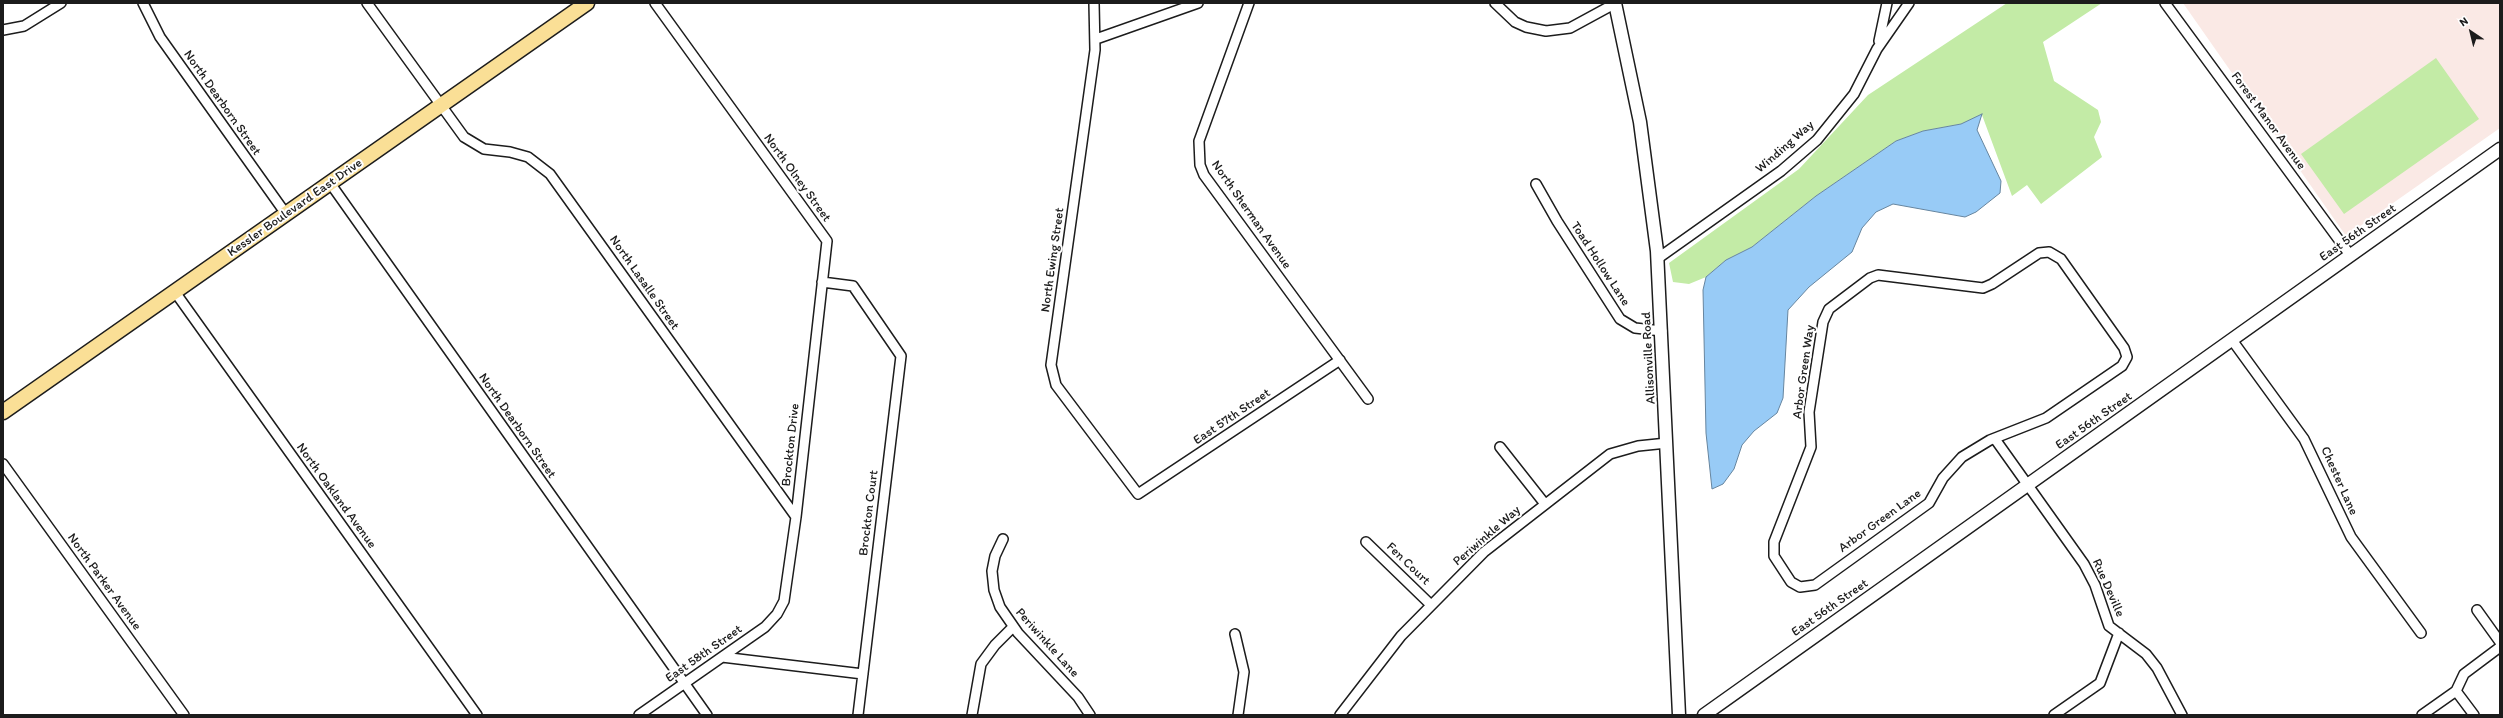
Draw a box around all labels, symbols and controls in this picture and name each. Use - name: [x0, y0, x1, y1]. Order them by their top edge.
- north arrow: [2451, 12, 2491, 52]
- text: N: [2457, 14, 2471, 29]
- street label: North Dearborn Street: [180, 47, 264, 159]
- street label: Forest Manor Avenue: [2227, 69, 2309, 173]
- street label: Winding Way: [1753, 117, 1817, 177]
- street label: North Olney Street: [760, 131, 834, 225]
- street label: Kessler Boulevard East Drive: [225, 155, 365, 261]
- street label: North Sherman Avenue: [1208, 158, 1294, 272]
- street label: East 56th Street: [2317, 201, 2399, 265]
- street label: North Ewing Street: [1038, 207, 1068, 313]
- street label: Toad Hollow Lane: [1567, 219, 1633, 309]
- street label: North Lasalle Street: [606, 233, 682, 333]
- street label: Allisonville Road: [1639, 311, 1659, 405]
- street label: Arbor Green Way: [1790, 324, 1818, 420]
- street label: North Dearborn Street: [475, 370, 559, 482]
- street label: East 57th Street: [1190, 385, 1274, 449]
- street label: East 56th Street: [2053, 389, 2135, 453]
- street label: Brockton Drive: [779, 403, 803, 487]
- street label: North Oakland Avenue: [293, 440, 379, 552]
- street label: Chester Lane: [2317, 444, 2361, 518]
- street label: Brockton Court: [856, 469, 882, 557]
- street label: Arbor Green Lane: [1836, 486, 1924, 556]
- street label: Periwinkle Way: [1450, 503, 1524, 569]
- street label: North Parker Avenue: [64, 531, 144, 633]
- street label: Fen Court: [1383, 539, 1433, 589]
- street label: Rue Deville: [2088, 557, 2128, 619]
- street label: East 56th Street: [1789, 576, 1871, 640]
- street label: Periwinkle Lane: [1012, 605, 1082, 681]
- street label: East 58th Street: [663, 622, 745, 686]

